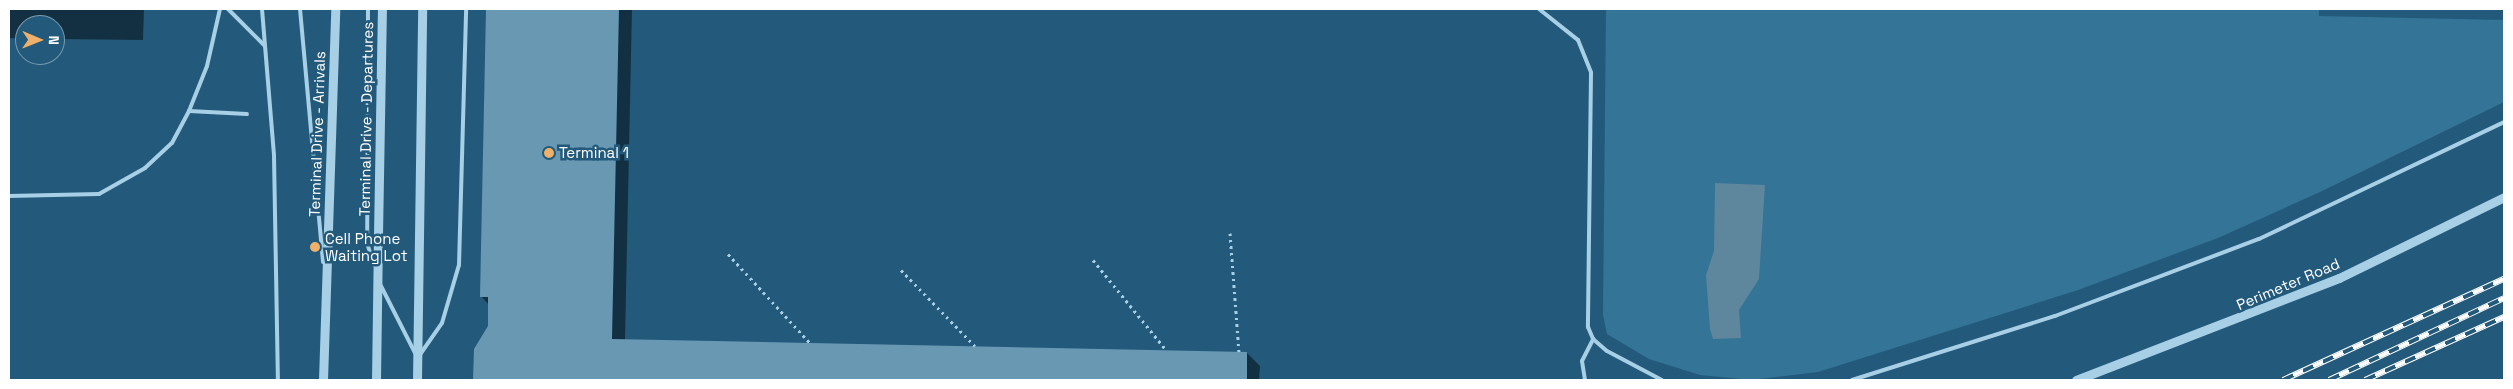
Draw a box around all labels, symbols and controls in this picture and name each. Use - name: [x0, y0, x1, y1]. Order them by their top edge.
- north arrow: [15, 15, 65, 65]
- street label: Terminal Drive - Departures: [355, 21, 377, 217]
- text: N: [45, 35, 63, 45]
- street label: Terminal Drive - Arrivals: [305, 50, 329, 218]
- place label: Terminal 1: [559, 144, 629, 162]
- marker: Terminal 1: [543, 147, 555, 159]
- place label: Cell Phone Waiting Lot: [325, 229, 408, 264]
- marker: Cell Phone Waiting Lot: [309, 241, 321, 253]
- street label: Perimeter Road: [2234, 254, 2342, 314]

